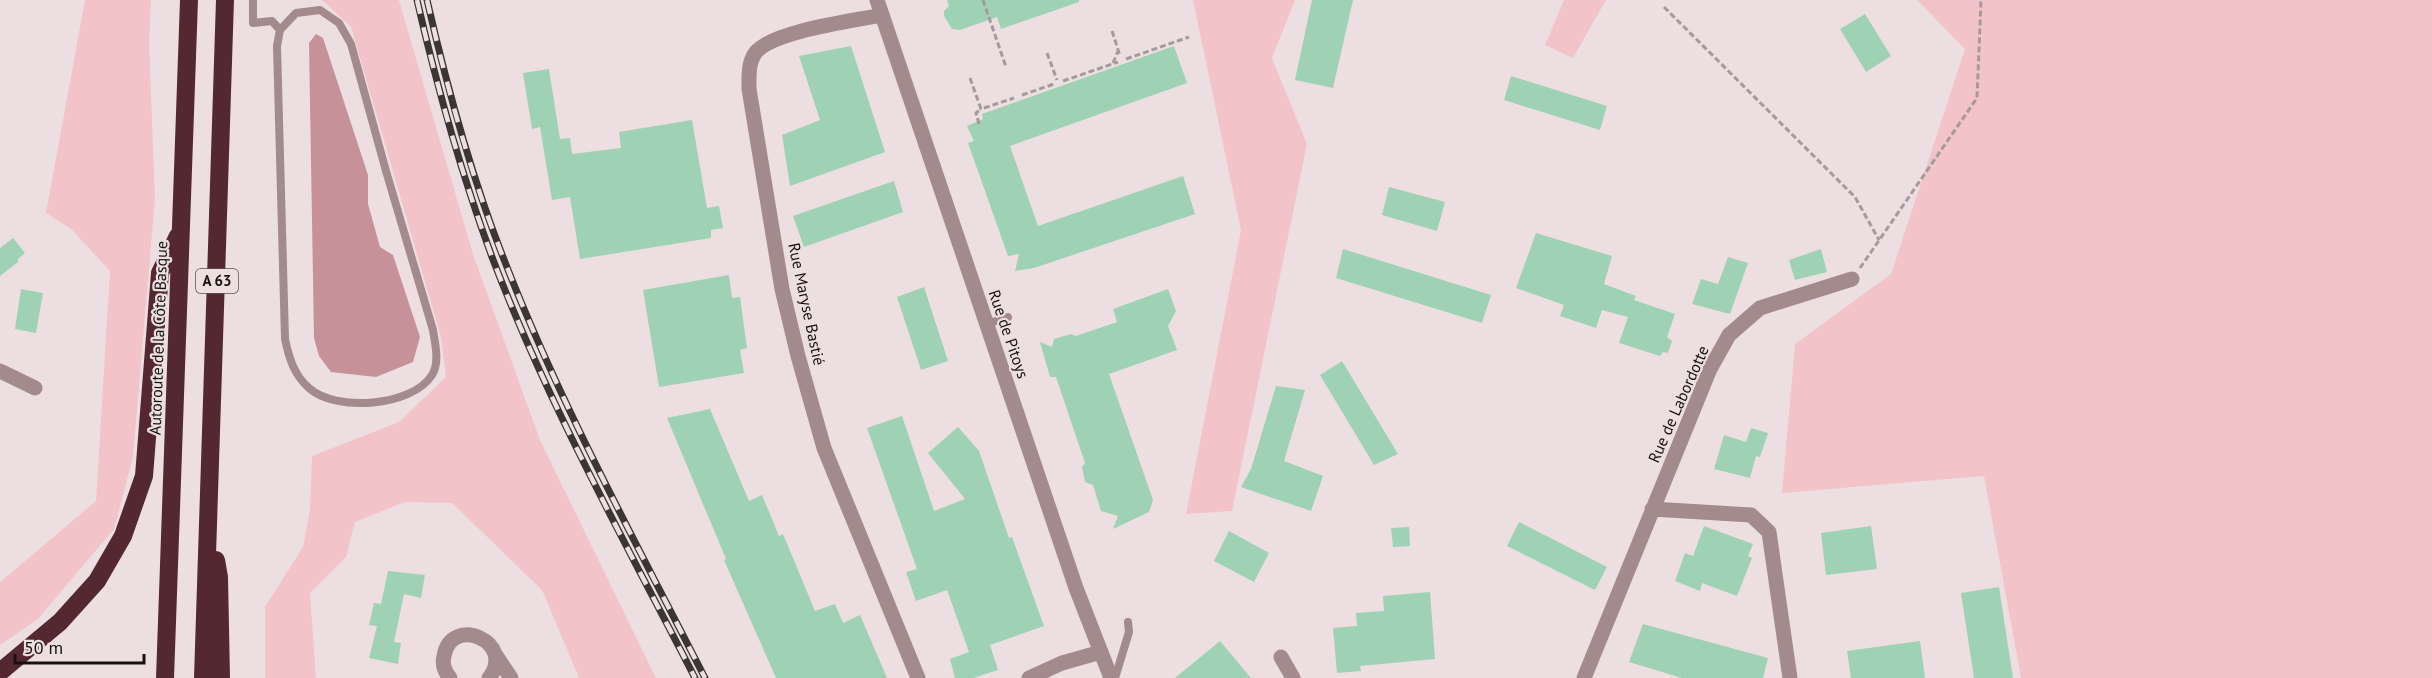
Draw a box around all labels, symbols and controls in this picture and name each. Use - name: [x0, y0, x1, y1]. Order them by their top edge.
- street label: Autoroute de la Côte Basque: [145, 241, 171, 435]
- street label: Rue Maryse Bastié: [784, 241, 830, 367]
- road number: A 63: [196, 269, 238, 293]
- street label: Rue de Pitoys: [984, 287, 1034, 381]
- street label: Rue de Labordotte: [1643, 342, 1713, 466]
- scale bar: [15, 627, 144, 665]
- text: 50 m: [24, 636, 63, 659]

